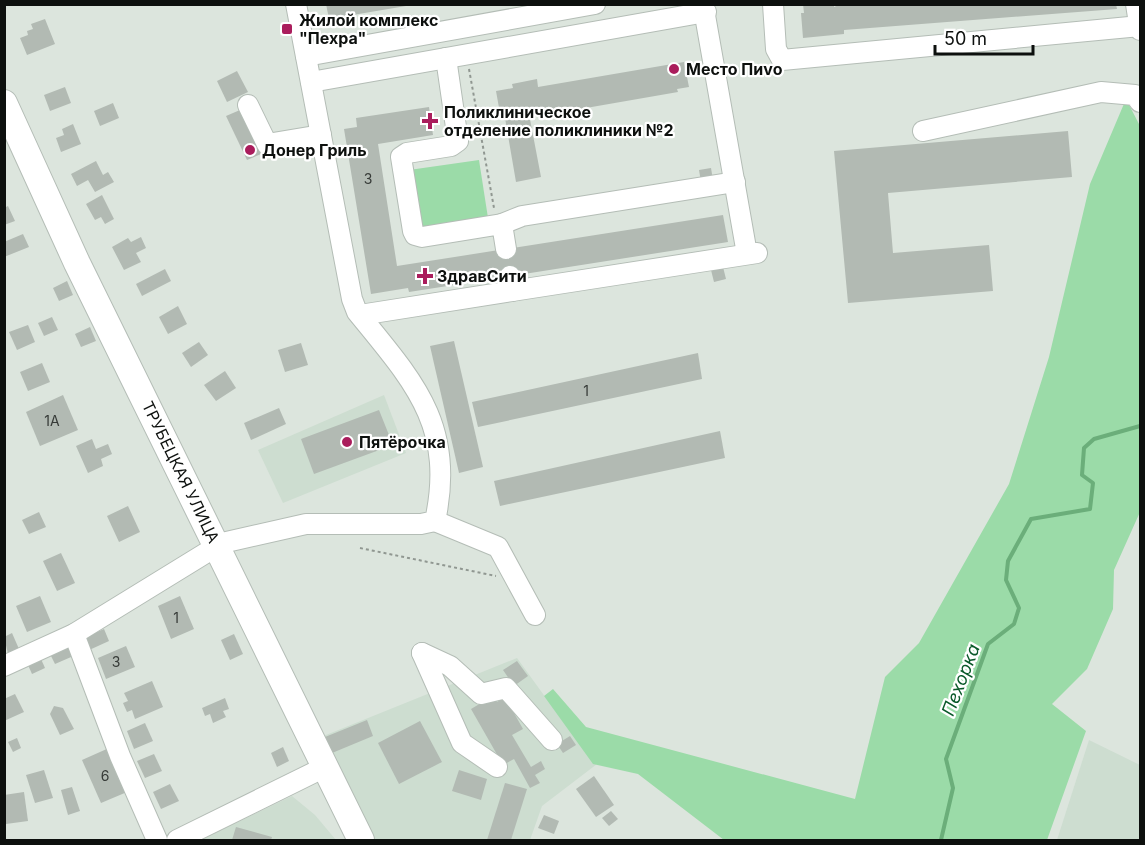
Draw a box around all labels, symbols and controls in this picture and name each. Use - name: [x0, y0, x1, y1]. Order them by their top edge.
- place label: Жилой комплекс "Пехра": [299, 10, 438, 48]
- scale bar: [935, 18, 1032, 56]
- marker: Жилой комплекс "Пехра": [280, 22, 294, 36]
- text: 50 m: [944, 28, 987, 49]
- place label: Место Пиvо: [686, 59, 783, 79]
- marker: Место Пиvо: [667, 62, 681, 76]
- place label: Поликлиническое отделение поликлиники №2: [444, 102, 674, 140]
- marker: Поликлиническое отделение поликлиники №2: [421, 112, 439, 130]
- place label: Донер Гриль: [262, 140, 367, 160]
- marker: Донер Гриль: [243, 143, 257, 157]
- house number: 3: [364, 170, 372, 187]
- place label: ЗдравСити: [437, 266, 527, 286]
- marker: ЗдравСити: [418, 269, 432, 283]
- house number: 1: [583, 382, 589, 399]
- street label: ТРУБЕЦКАЯ УЛИЦА: [138, 398, 224, 546]
- house number: 1А: [44, 412, 60, 429]
- place label: Пятёрочка: [359, 432, 446, 452]
- marker: Пятёрочка: [340, 435, 354, 449]
- house number: 1: [173, 609, 179, 626]
- water label: Пехорка: [937, 641, 984, 719]
- house number: 3: [112, 653, 120, 670]
- house number: 6: [101, 767, 109, 784]

